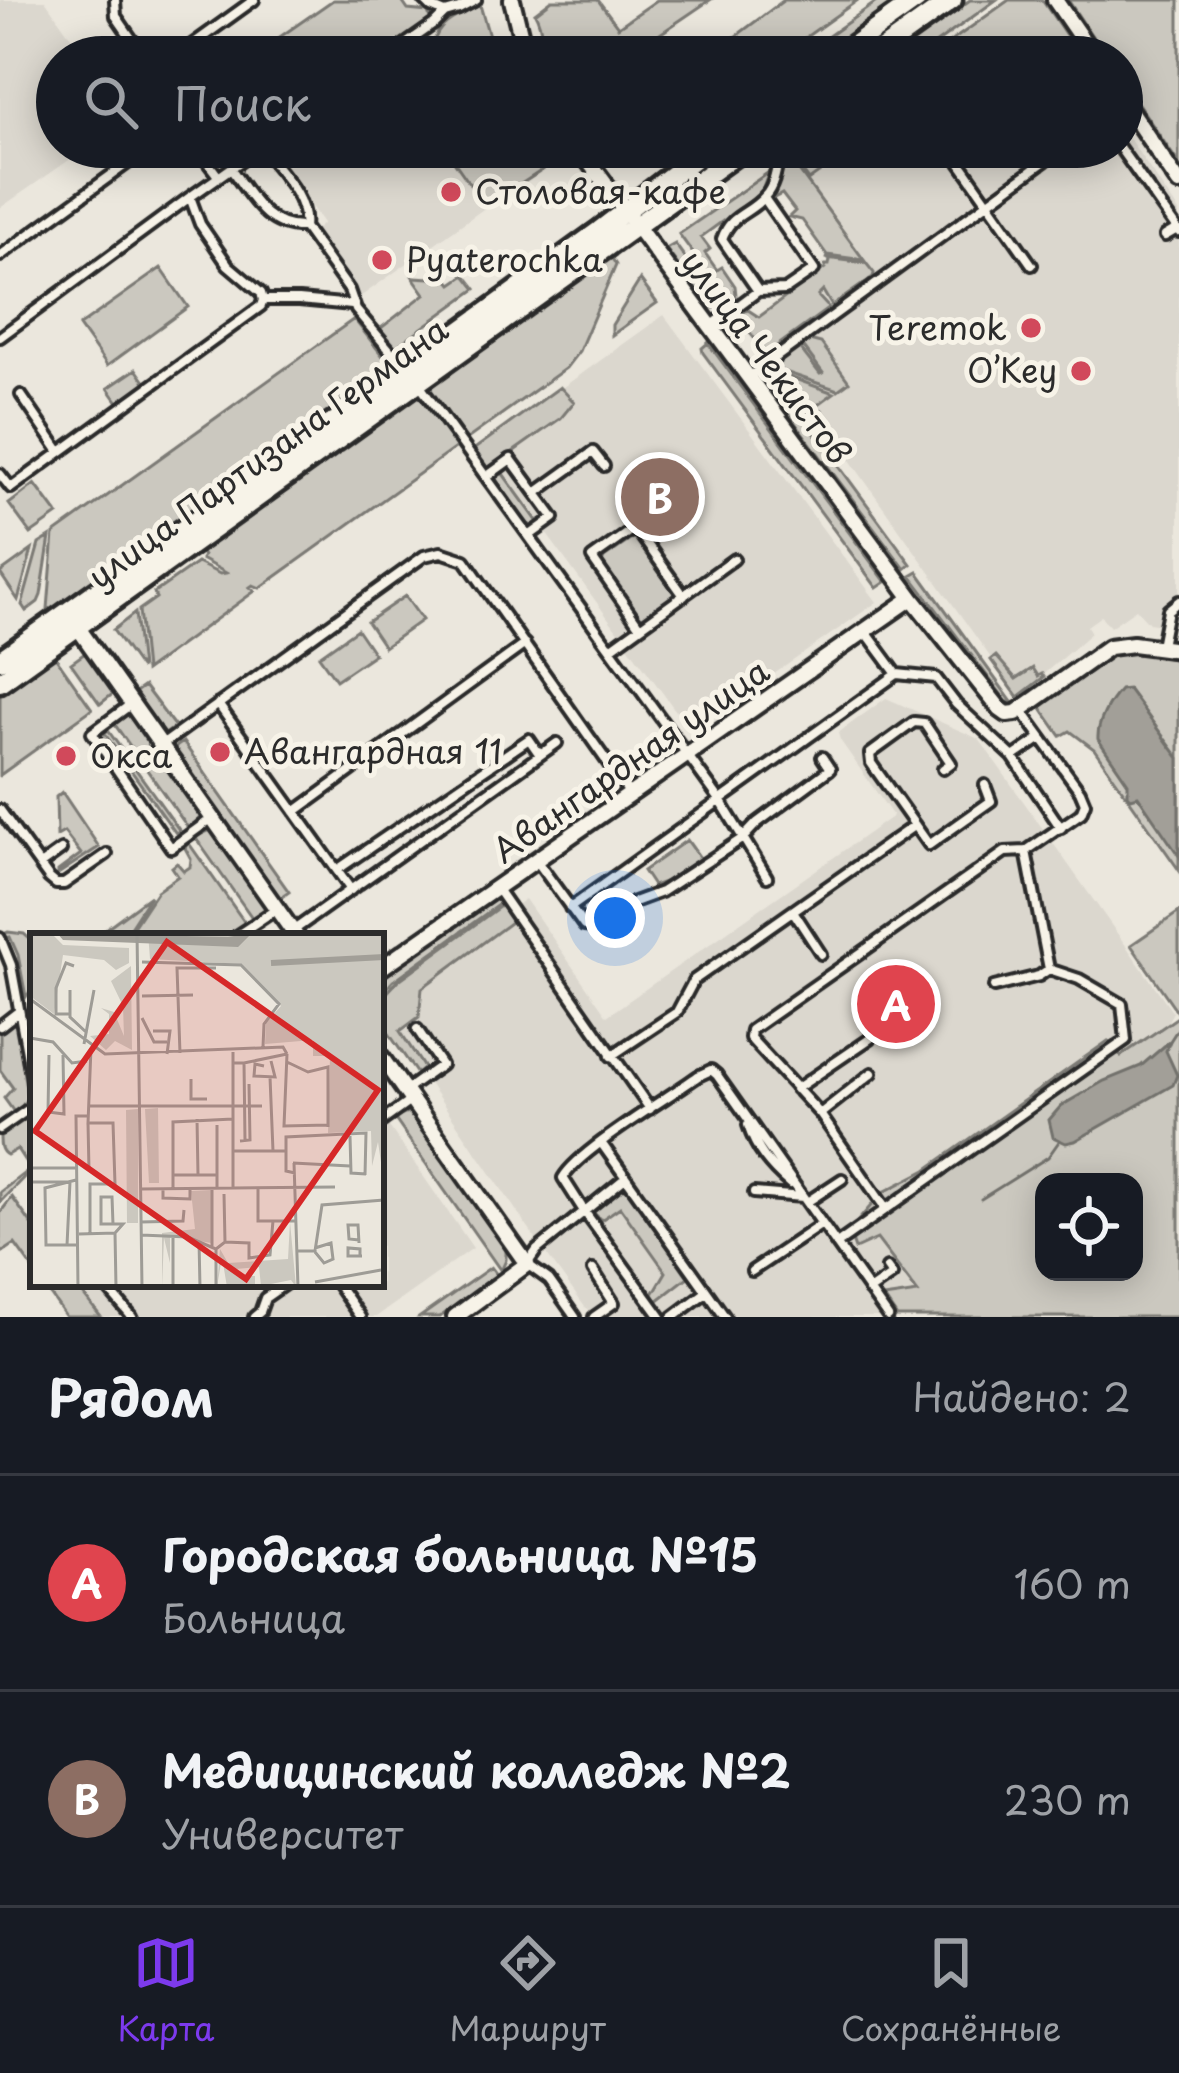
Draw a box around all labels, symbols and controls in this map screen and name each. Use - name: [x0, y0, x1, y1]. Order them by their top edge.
- search box: [36, 36, 1143, 168]
- text: Поиск: [174, 68, 311, 136]
- icon: search: [78, 69, 144, 135]
- place label: Столовая-кафе: [475, 165, 726, 215]
- marker: Столовая-кафе: [438, 179, 464, 205]
- place label: Pyaterochka: [406, 233, 603, 283]
- street label: улица Чекистов: [670, 238, 865, 474]
- marker: Pyaterochka: [369, 247, 395, 273]
- place label: Teremok: [868, 301, 1007, 351]
- street label: улица Партизана Германа: [76, 303, 457, 599]
- marker: Teremok: [1018, 315, 1044, 341]
- place label: O’Key: [967, 344, 1057, 394]
- marker: O’Key: [1068, 358, 1094, 384]
- pin: B: [621, 452, 699, 542]
- street label: Авангардная улица: [481, 645, 779, 874]
- place label: Авангардная 11: [244, 725, 502, 775]
- place label: Окса: [90, 729, 173, 779]
- marker: Авангардная 11: [207, 739, 233, 765]
- marker: Окса: [53, 743, 79, 769]
- your location: [585, 888, 645, 948]
- inset map: [30, 933, 384, 1287]
- pin: A: [857, 959, 935, 1049]
- map controls: [1035, 1173, 1143, 1281]
- button: locate: [1035, 1173, 1143, 1281]
- text: Рядом: [48, 1357, 214, 1434]
- text: Найдено: 2: [912, 1366, 1131, 1425]
- text: Городская больница №15: [162, 1519, 758, 1587]
- text: A: [72, 1553, 102, 1612]
- text: 160 m: [1014, 1553, 1131, 1612]
- text: Больница: [162, 1587, 345, 1646]
- text: Медицинский колледж №2: [162, 1735, 790, 1803]
- text: B: [74, 1769, 100, 1828]
- text: 230 m: [1004, 1769, 1131, 1828]
- text: Университет: [162, 1803, 403, 1862]
- tab: Карта: [118, 1930, 214, 2052]
- tab: Маршрут: [450, 1930, 606, 2052]
- tab: Сохранённые: [841, 1930, 1061, 2052]

